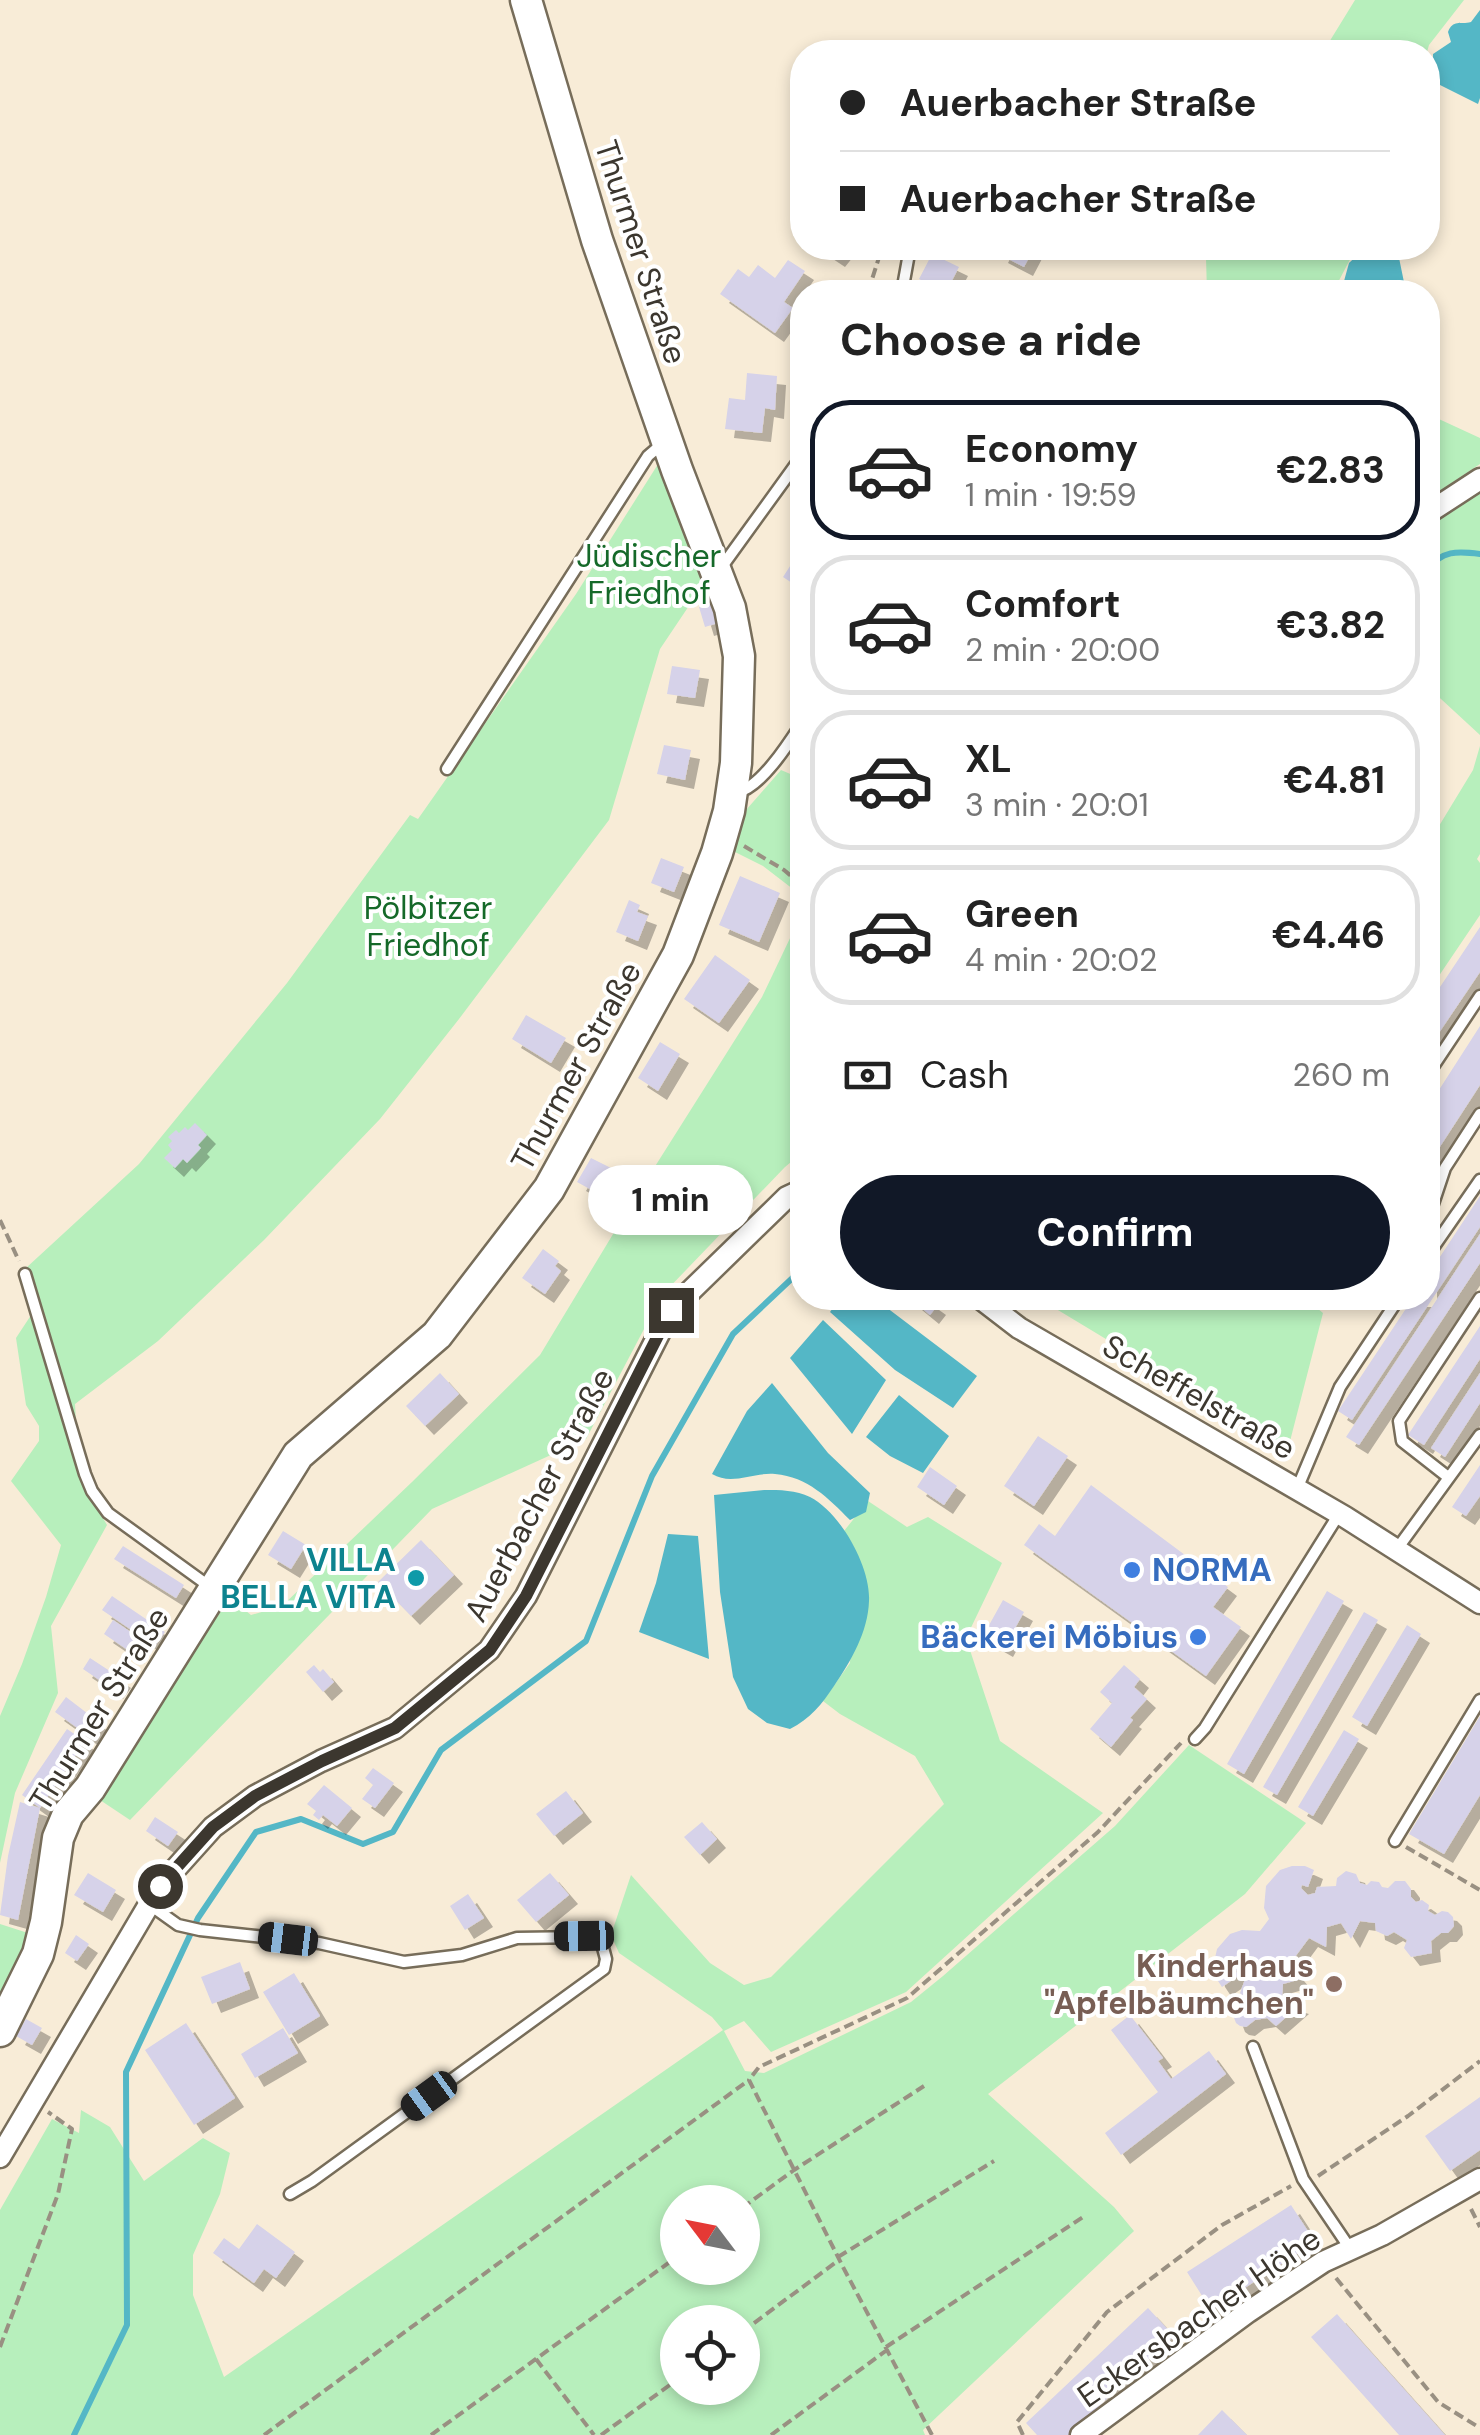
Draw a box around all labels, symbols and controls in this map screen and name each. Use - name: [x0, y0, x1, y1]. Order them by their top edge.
- text: Auerbacher Straße: [900, 78, 1256, 128]
- street label: Thurmer Straße: [585, 135, 697, 369]
- text: Auerbacher Straße: [900, 174, 1256, 224]
- text: Choose a ride: [840, 310, 1142, 369]
- text: Economy: [965, 424, 1138, 474]
- icon: car: [845, 425, 935, 515]
- text: €2.83: [1277, 445, 1385, 495]
- text: 1 min · 19:59: [965, 474, 1137, 516]
- park label: Jüdischer Friedhof: [577, 535, 722, 614]
- text: Comfort: [965, 579, 1121, 629]
- icon: car: [845, 580, 935, 670]
- text: €3.82: [1277, 600, 1385, 650]
- text: 2 min · 20:00: [965, 629, 1160, 671]
- text: XL: [965, 734, 1012, 784]
- icon: car: [845, 735, 935, 825]
- text: €4.81: [1284, 755, 1385, 805]
- text: 3 min · 20:01: [965, 784, 1149, 826]
- park label: Pölbitzer Friedhof: [364, 887, 492, 966]
- text: Green: [965, 889, 1079, 939]
- icon: car: [845, 890, 935, 980]
- text: €4.46: [1272, 910, 1385, 960]
- text: 4 min · 20:02: [965, 939, 1157, 981]
- street label: Thurmer Straße: [501, 954, 651, 1178]
- icon: cash: [840, 1048, 895, 1103]
- text: Cash: [920, 1050, 1009, 1100]
- text: 260 m: [1293, 1054, 1390, 1096]
- callout: 1 min: [588, 1165, 754, 1235]
- button: Confirm: [840, 1175, 1390, 1290]
- text: 1 min: [632, 1179, 709, 1221]
- route end: [649, 1288, 694, 1333]
- street label: Scheffelstraße: [1095, 1325, 1303, 1469]
- street label: Auerbacher Straße: [454, 1361, 624, 1629]
- place label: VILLA BELLA VITA: [220, 1539, 396, 1618]
- place label: NORMA: [1152, 1549, 1272, 1591]
- marker: NORMA: [1121, 1559, 1143, 1581]
- marker: VILLA BELLA VITA: [405, 1567, 427, 1589]
- street label: Thurmer Straße: [20, 1599, 178, 1819]
- place label: Bäckerei Möbius: [920, 1616, 1178, 1658]
- marker: Bäckerei Möbius: [1187, 1626, 1209, 1648]
- route start: [138, 1864, 183, 1909]
- car: [256, 1920, 320, 1958]
- car: [554, 1920, 614, 1952]
- place label: Kinderhaus "Apfelbäumchen": [1044, 1945, 1314, 2024]
- marker: Kinderhaus "Apfelbäumchen": [1323, 1973, 1345, 1995]
- car: [396, 2066, 462, 2126]
- north arrow: [660, 2185, 760, 2285]
- map controls: [660, 2185, 760, 2405]
- street label: Eckersbacher Höhe: [1069, 2217, 1329, 2417]
- button: locate: [660, 2305, 760, 2405]

